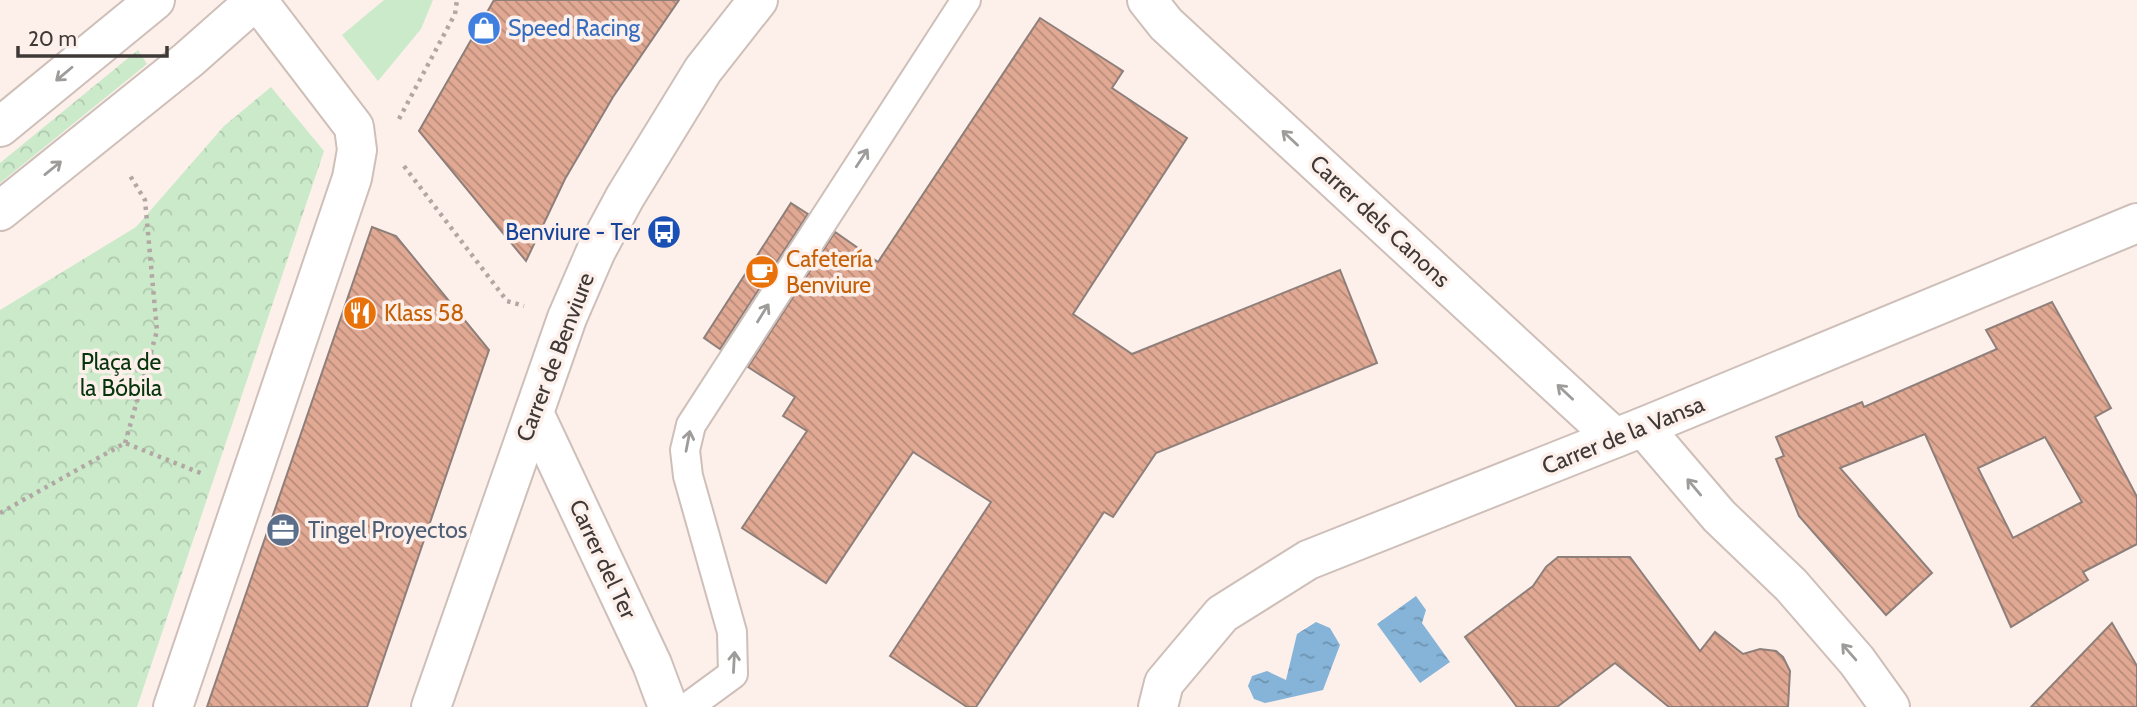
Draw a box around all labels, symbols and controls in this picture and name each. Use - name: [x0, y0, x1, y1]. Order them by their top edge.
- shop icon: Speed Racing: [465, 9, 503, 47]
- scale bar: [18, 14, 166, 58]
- place label: Speed Racing: [508, 14, 641, 42]
- text: 20 m: [28, 26, 77, 51]
- one-way arrow: [56, 66, 74, 82]
- one-way arrow: [1281, 130, 1299, 146]
- one-way arrow: [856, 149, 870, 169]
- street label: Carrer dels Canons: [1304, 149, 1456, 293]
- one-way arrow: [44, 160, 62, 176]
- bus stop icon: Benviure - Ter: [645, 213, 683, 251]
- place label: Benviure - Ter: [505, 218, 641, 246]
- place label: Cafetería Benviure: [786, 245, 873, 299]
- cafe icon: Cafetería Benviure: [743, 253, 781, 291]
- street label: Carrer de Benviure: [510, 268, 600, 445]
- restaurant icon: Klass 58: [341, 294, 379, 332]
- place label: Klass 58: [384, 299, 464, 327]
- one-way arrow: [757, 303, 771, 323]
- park label: Plaça de la Bóbila: [80, 348, 162, 402]
- one-way arrow: [1556, 384, 1574, 400]
- street label: Carrer de la Vansa: [1538, 390, 1708, 480]
- one-way arrow: [681, 430, 695, 453]
- one-way arrow: [1686, 478, 1702, 496]
- street label: Carrer del Ter: [563, 495, 643, 624]
- office icon: Tingel Proyectos: [264, 511, 302, 549]
- place label: Tingel Proyectos: [308, 516, 467, 544]
- one-way arrow: [1841, 644, 1857, 662]
- one-way arrow: [727, 651, 740, 674]

